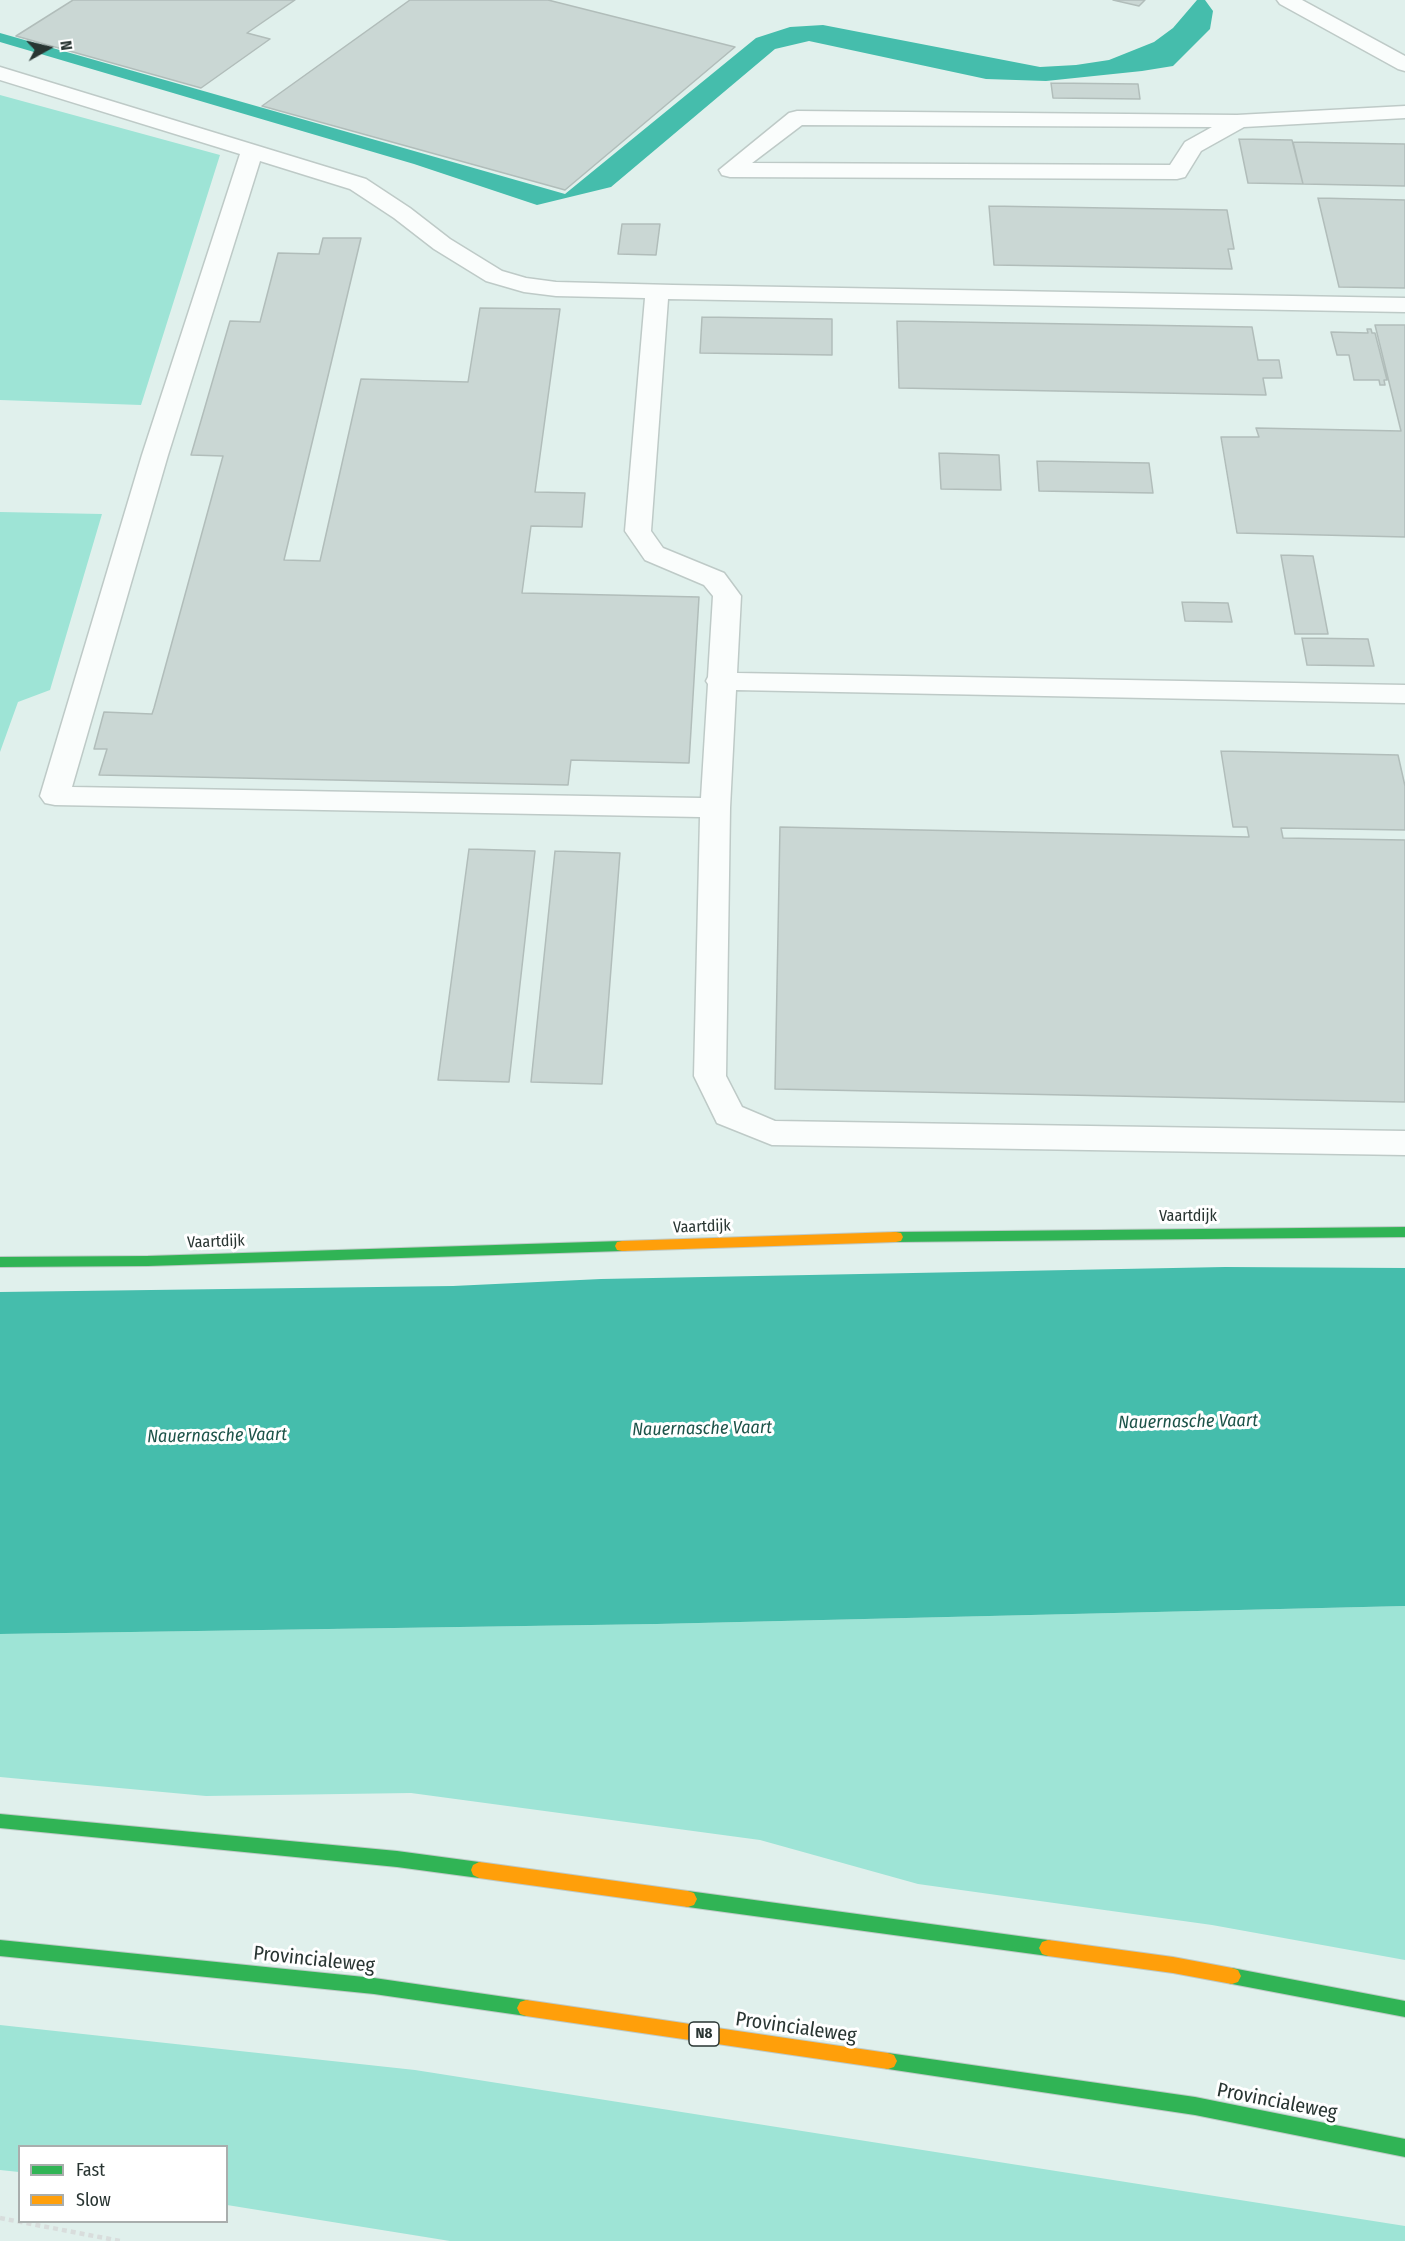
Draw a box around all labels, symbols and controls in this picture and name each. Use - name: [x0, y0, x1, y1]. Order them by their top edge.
- north arrow: [18, 18, 78, 78]
- text: N: [56, 39, 76, 51]
- street label: Vaartdijk: [1159, 1207, 1217, 1227]
- street label: Vaartdijk: [673, 1216, 731, 1238]
- street label: Vaartdijk: [187, 1231, 245, 1253]
- water label: Nauernasche Vaart: [1118, 1410, 1258, 1434]
- water label: Nauernasche Vaart: [632, 1417, 772, 1441]
- water label: Nauernasche Vaart: [147, 1424, 287, 1448]
- street label: Provincialeweg: [252, 1942, 376, 1978]
- street label: Provincialeweg: [734, 2008, 858, 2048]
- road number: N8: [689, 2022, 719, 2046]
- street label: Provincialeweg: [1215, 2079, 1339, 2125]
- legend: [18, 2145, 228, 2223]
- text: Fast: [76, 2159, 105, 2181]
- text: Slow: [76, 2189, 111, 2211]

